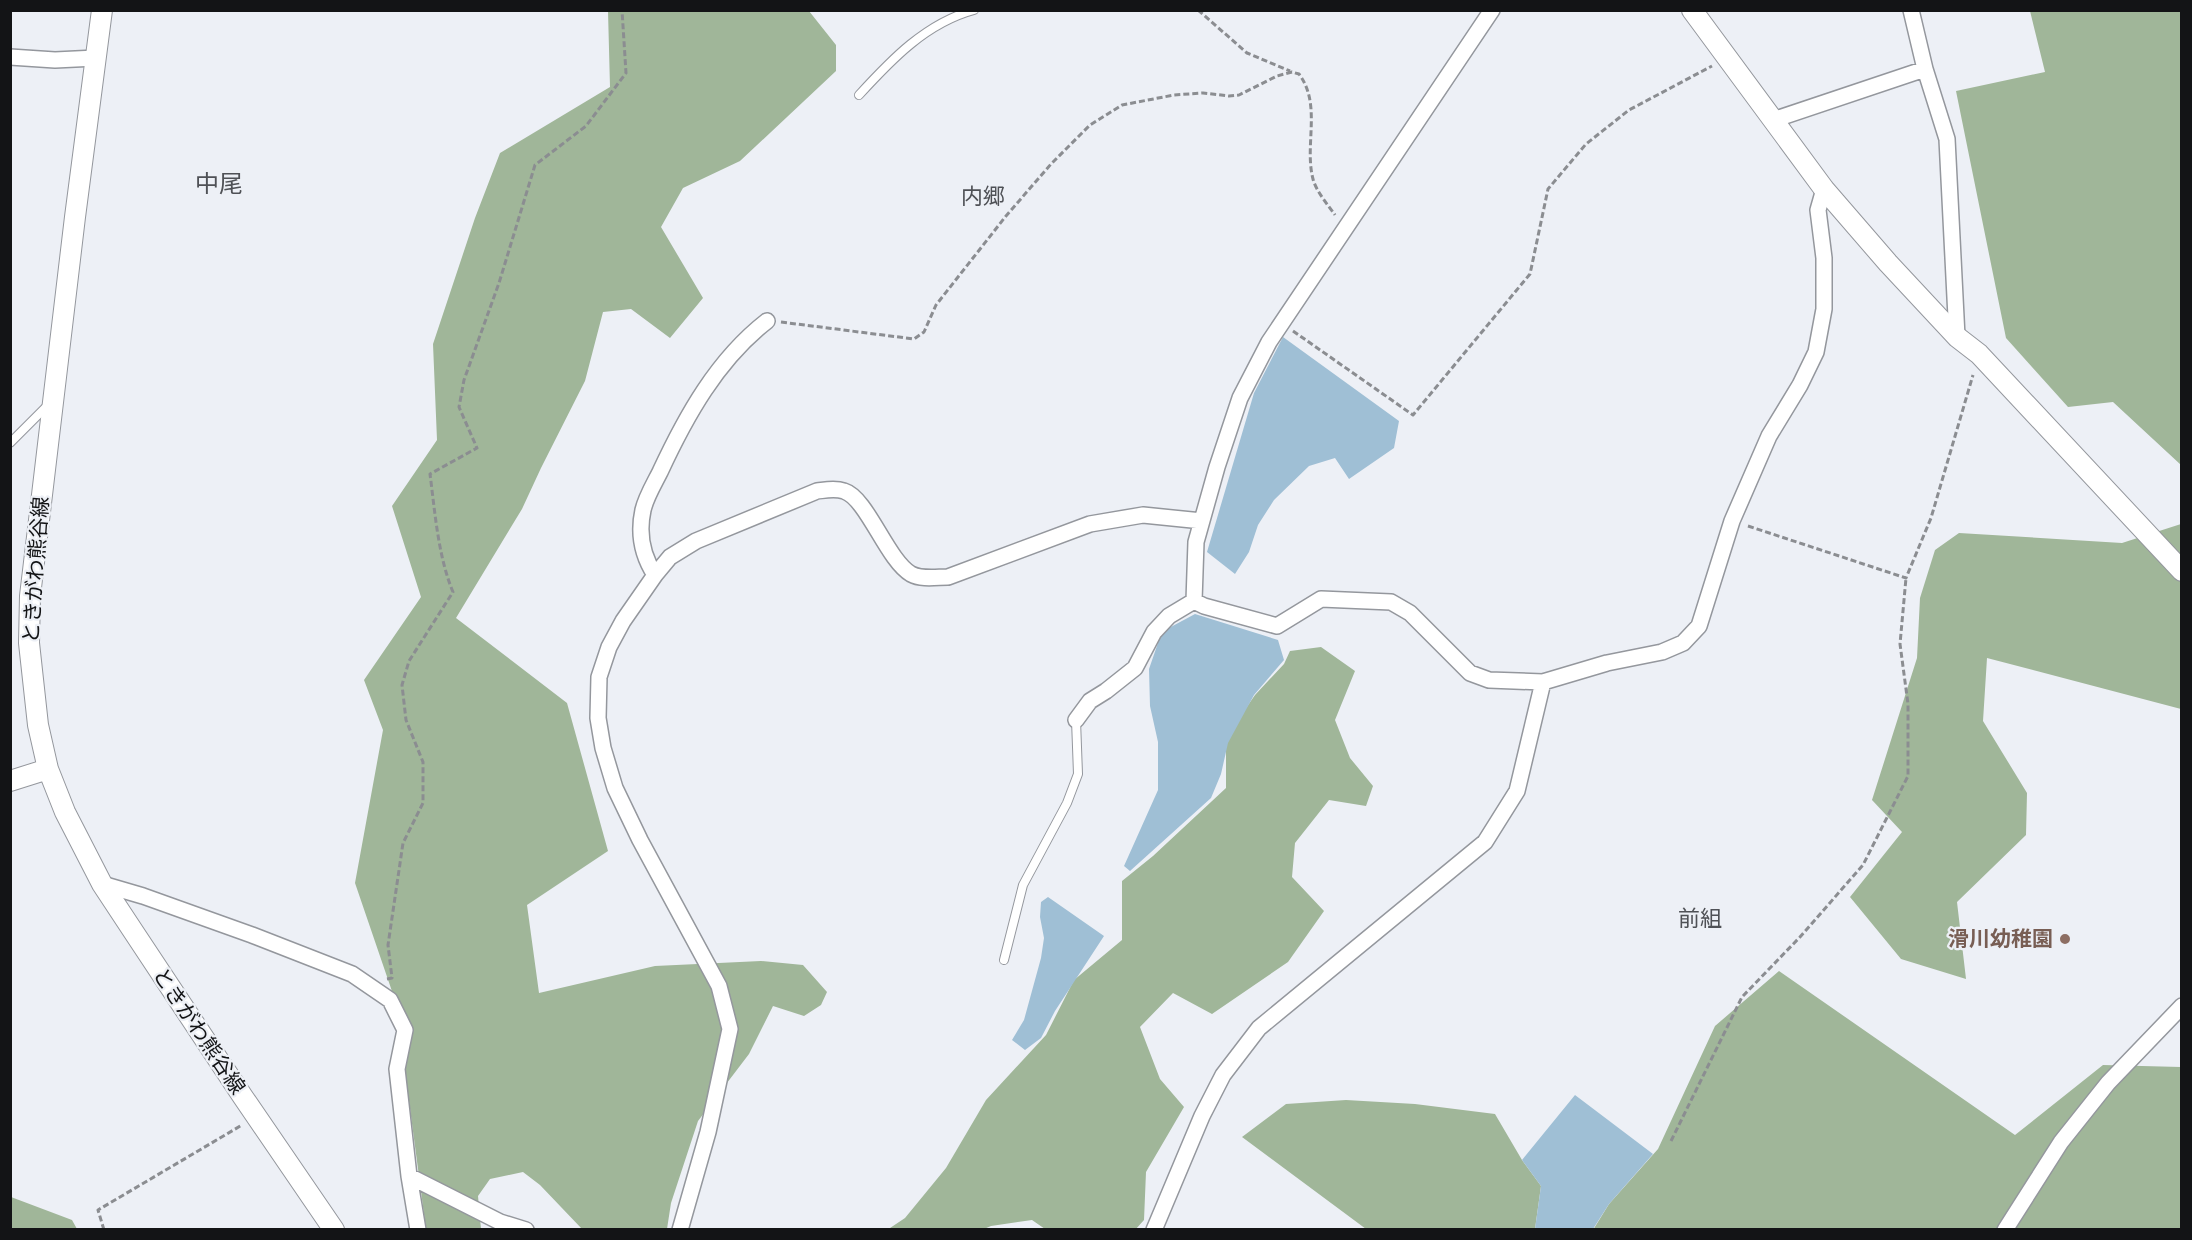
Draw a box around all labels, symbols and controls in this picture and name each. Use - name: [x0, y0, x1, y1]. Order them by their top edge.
- district label: 中尾: [195, 166, 243, 199]
- district label: 内郷: [961, 180, 1005, 210]
- street label: ときがわ熊谷線: [16, 496, 54, 644]
- district label: 前組: [1678, 902, 1722, 932]
- place label: 滑川幼稚園: [1948, 924, 2053, 952]
- marker: 滑川幼稚園: [2058, 932, 2072, 946]
- street label: ときがわ熊谷線: [147, 962, 253, 1099]

